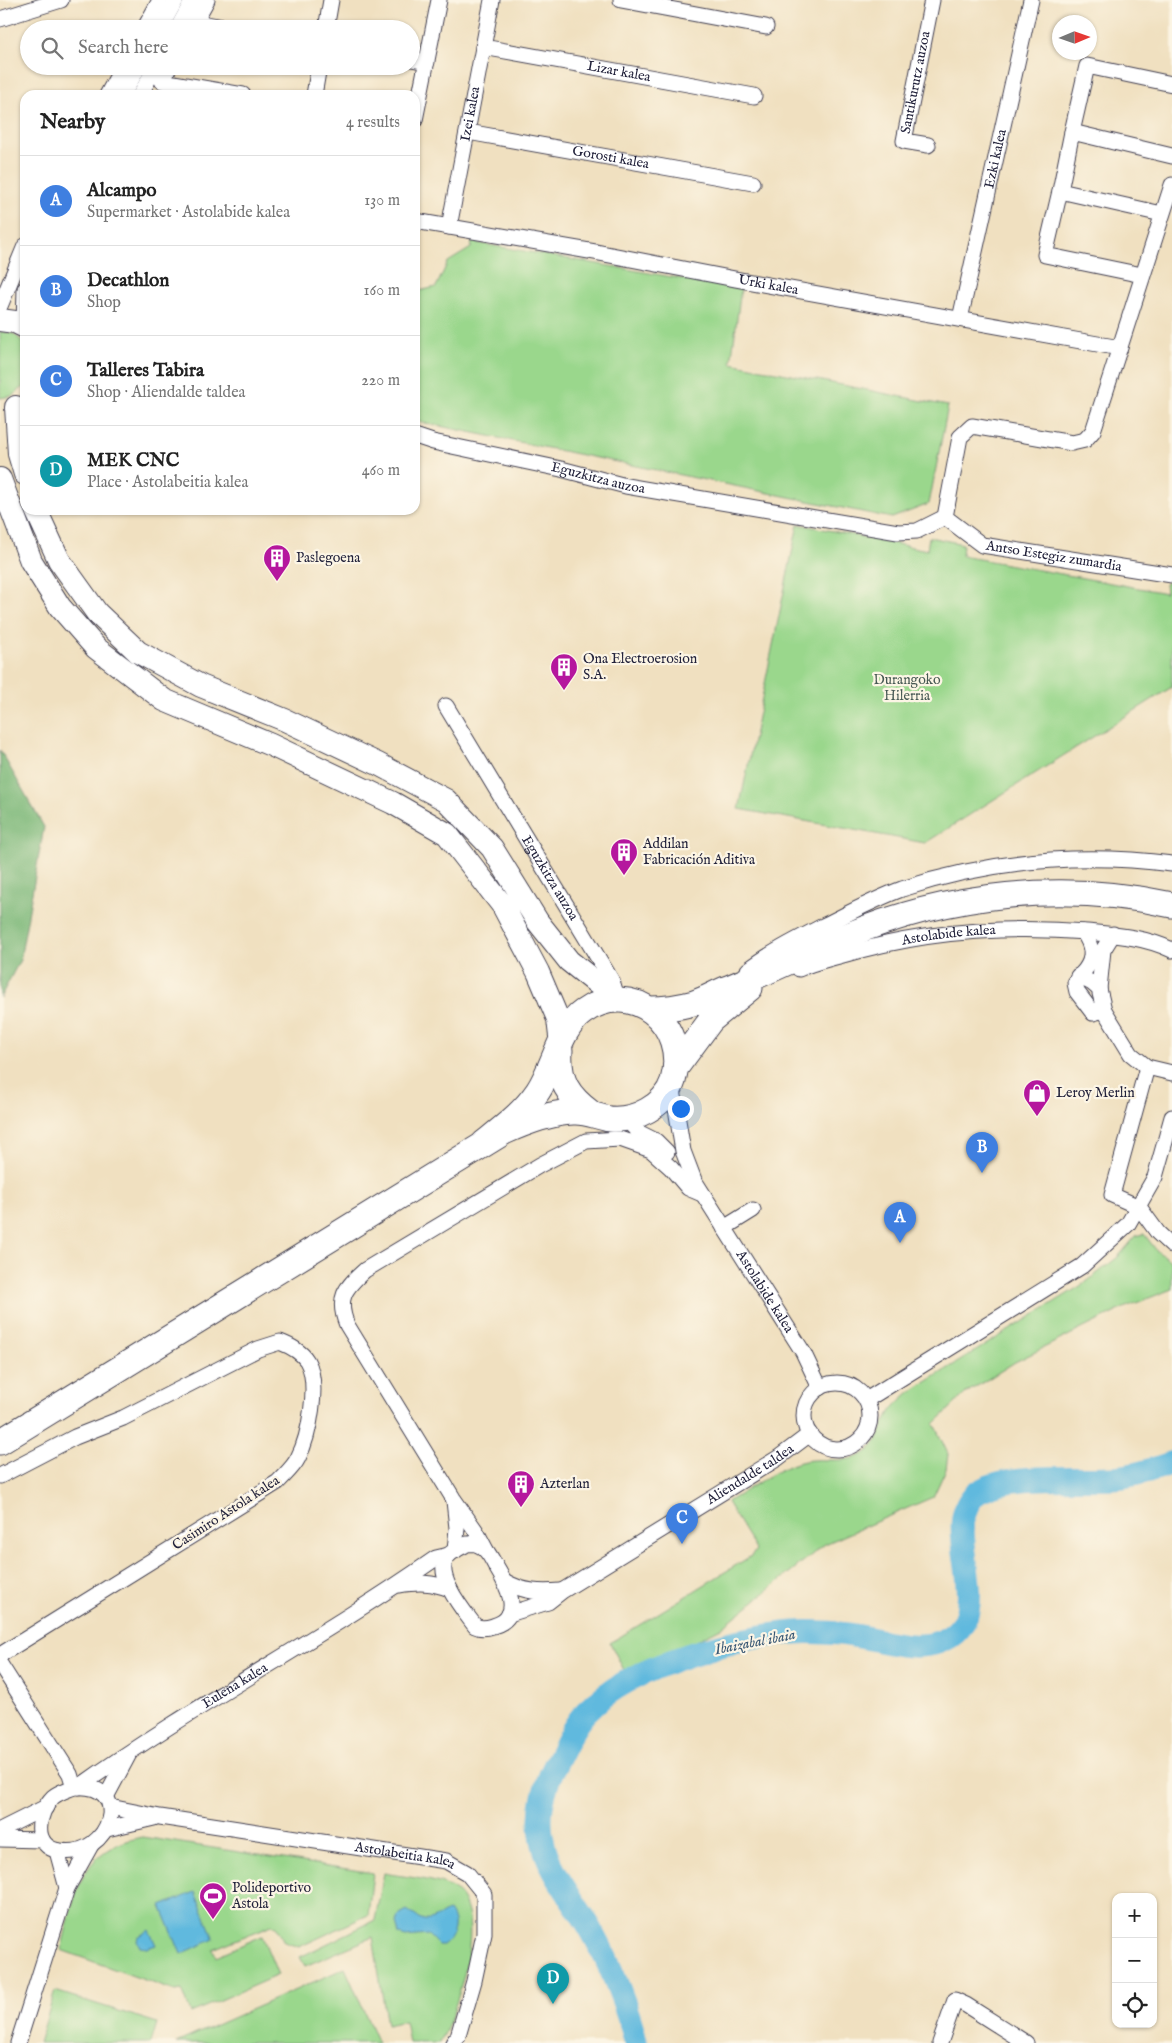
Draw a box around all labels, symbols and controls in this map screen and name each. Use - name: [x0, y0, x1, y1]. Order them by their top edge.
- north arrow: [1052, 15, 1097, 60]
- search box: [20, 20, 420, 75]
- street label: Santikurutz auzoa: [897, 29, 935, 135]
- icon: search: [38, 34, 66, 62]
- text: Search here: [78, 36, 169, 60]
- street label: Lizar kalea: [586, 57, 653, 86]
- street label: Izei kalea: [456, 84, 485, 143]
- text: Nearby: [40, 109, 105, 136]
- text: 4 results: [346, 113, 400, 133]
- street label: Ezki kalea: [980, 127, 1011, 190]
- street label: Gorosti kalea: [571, 142, 652, 173]
- text: Alcampo: [87, 179, 157, 203]
- text: A: [51, 191, 61, 211]
- text: 130 m: [364, 191, 400, 211]
- text: Supermarket · Astolabide kalea: [87, 203, 290, 223]
- text: Decathlon: [87, 269, 169, 293]
- street label: Urki kalea: [737, 271, 801, 299]
- text: B: [51, 281, 61, 301]
- text: 160 m: [364, 281, 400, 301]
- text: Shop: [87, 293, 121, 313]
- text: Talleres Tabira: [87, 359, 204, 383]
- text: C: [50, 371, 62, 391]
- text: 220 m: [361, 371, 400, 391]
- text: Shop · Aliendalde taldea: [87, 383, 245, 403]
- text: MEK CNC: [87, 449, 179, 473]
- street label: Eguzkitza auzoa: [550, 458, 647, 498]
- text: D: [50, 461, 62, 481]
- text: 460 m: [362, 461, 400, 481]
- text: Place · Astolabeitia kalea: [87, 473, 248, 493]
- street label: Antso Estegiz zumardia: [984, 537, 1124, 576]
- building icon: Paslegoena: [262, 543, 292, 582]
- place label: Paslegoena: [296, 549, 361, 567]
- place label: Ona Electroerosion S.A.: [583, 650, 698, 684]
- building icon: Ona Electroerosion S.A.: [549, 652, 579, 691]
- park label: Durangoko Hilerria: [873, 671, 941, 705]
- street label: Eguzkitza auzoa: [517, 832, 583, 925]
- place label: Addilan Fabricación Aditiva: [642, 835, 756, 869]
- building icon: Addilan Fabricación Aditiva: [609, 837, 639, 876]
- street label: Astolabide kalea: [899, 921, 997, 950]
- shop icon: Leroy Merlin: [1022, 1078, 1052, 1117]
- place label: Leroy Merlin: [1056, 1084, 1135, 1102]
- your location: [668, 1096, 694, 1122]
- pin: B: [966, 1132, 998, 1173]
- pin: A: [884, 1202, 916, 1243]
- street label: Astolabide kalea: [731, 1246, 798, 1337]
- street label: Aliendalde taldea: [702, 1440, 798, 1509]
- building icon: Azterlan: [506, 1469, 536, 1508]
- street label: Casimiro Astola kalea: [169, 1471, 284, 1554]
- place label: Azterlan: [539, 1475, 590, 1493]
- pin: C: [666, 1503, 698, 1544]
- water label: Ibaizabal ibaia: [712, 1625, 797, 1659]
- street label: Eulena kalea: [199, 1658, 272, 1713]
- street label: Astolabeitia kalea: [352, 1838, 460, 1874]
- place label: Polideportivo Astola: [231, 1879, 312, 1913]
- sports icon: Polideportivo Astola: [198, 1881, 228, 1920]
- map controls: [1112, 1893, 1157, 2028]
- button: +: [1112, 1893, 1157, 1938]
- button: −: [1112, 1938, 1157, 1983]
- pin: D: [537, 1963, 569, 2004]
- button: locate: [1112, 1983, 1157, 2028]

